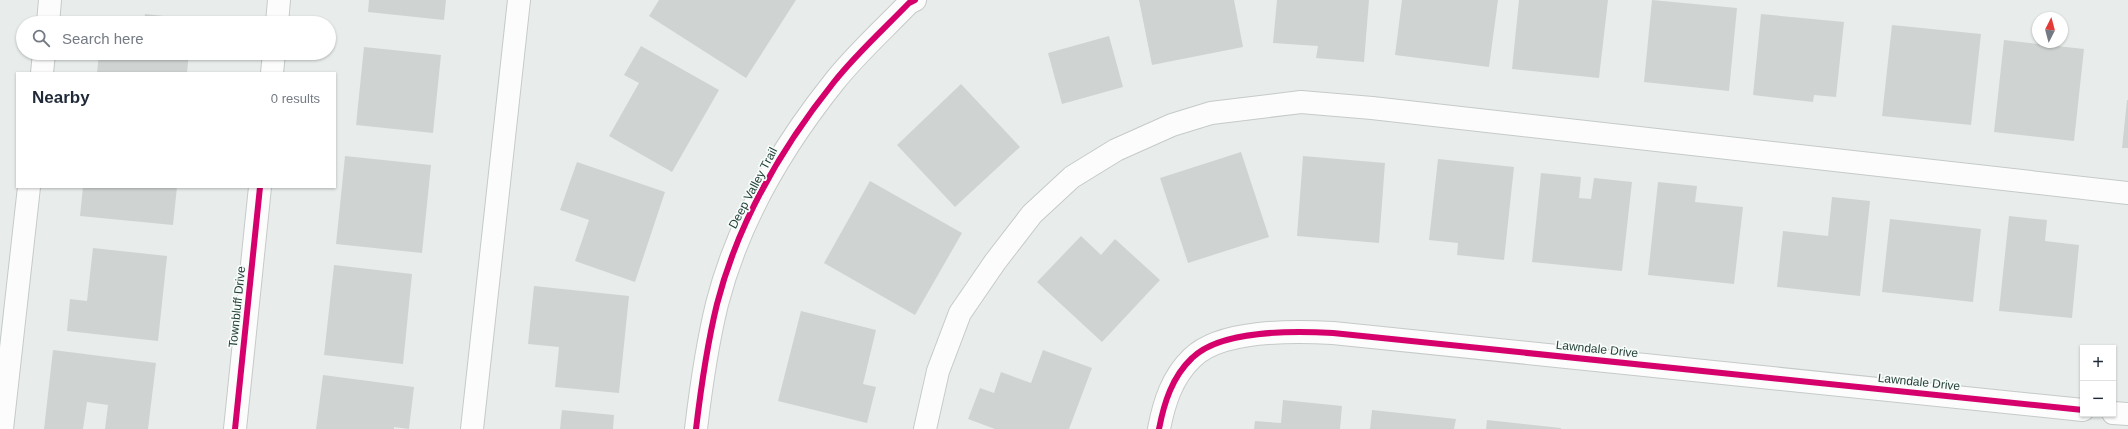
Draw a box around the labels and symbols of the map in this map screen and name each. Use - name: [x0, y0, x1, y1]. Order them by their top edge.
- north arrow: [2032, 12, 2068, 48]
- street label: Deep Valley Trail: [726, 145, 780, 231]
- street label: Townbluff Drive: [226, 265, 248, 348]
- street label: Lawndale Drive: [1555, 338, 1639, 360]
- street label: Lawndale Drive: [1877, 371, 1961, 393]

